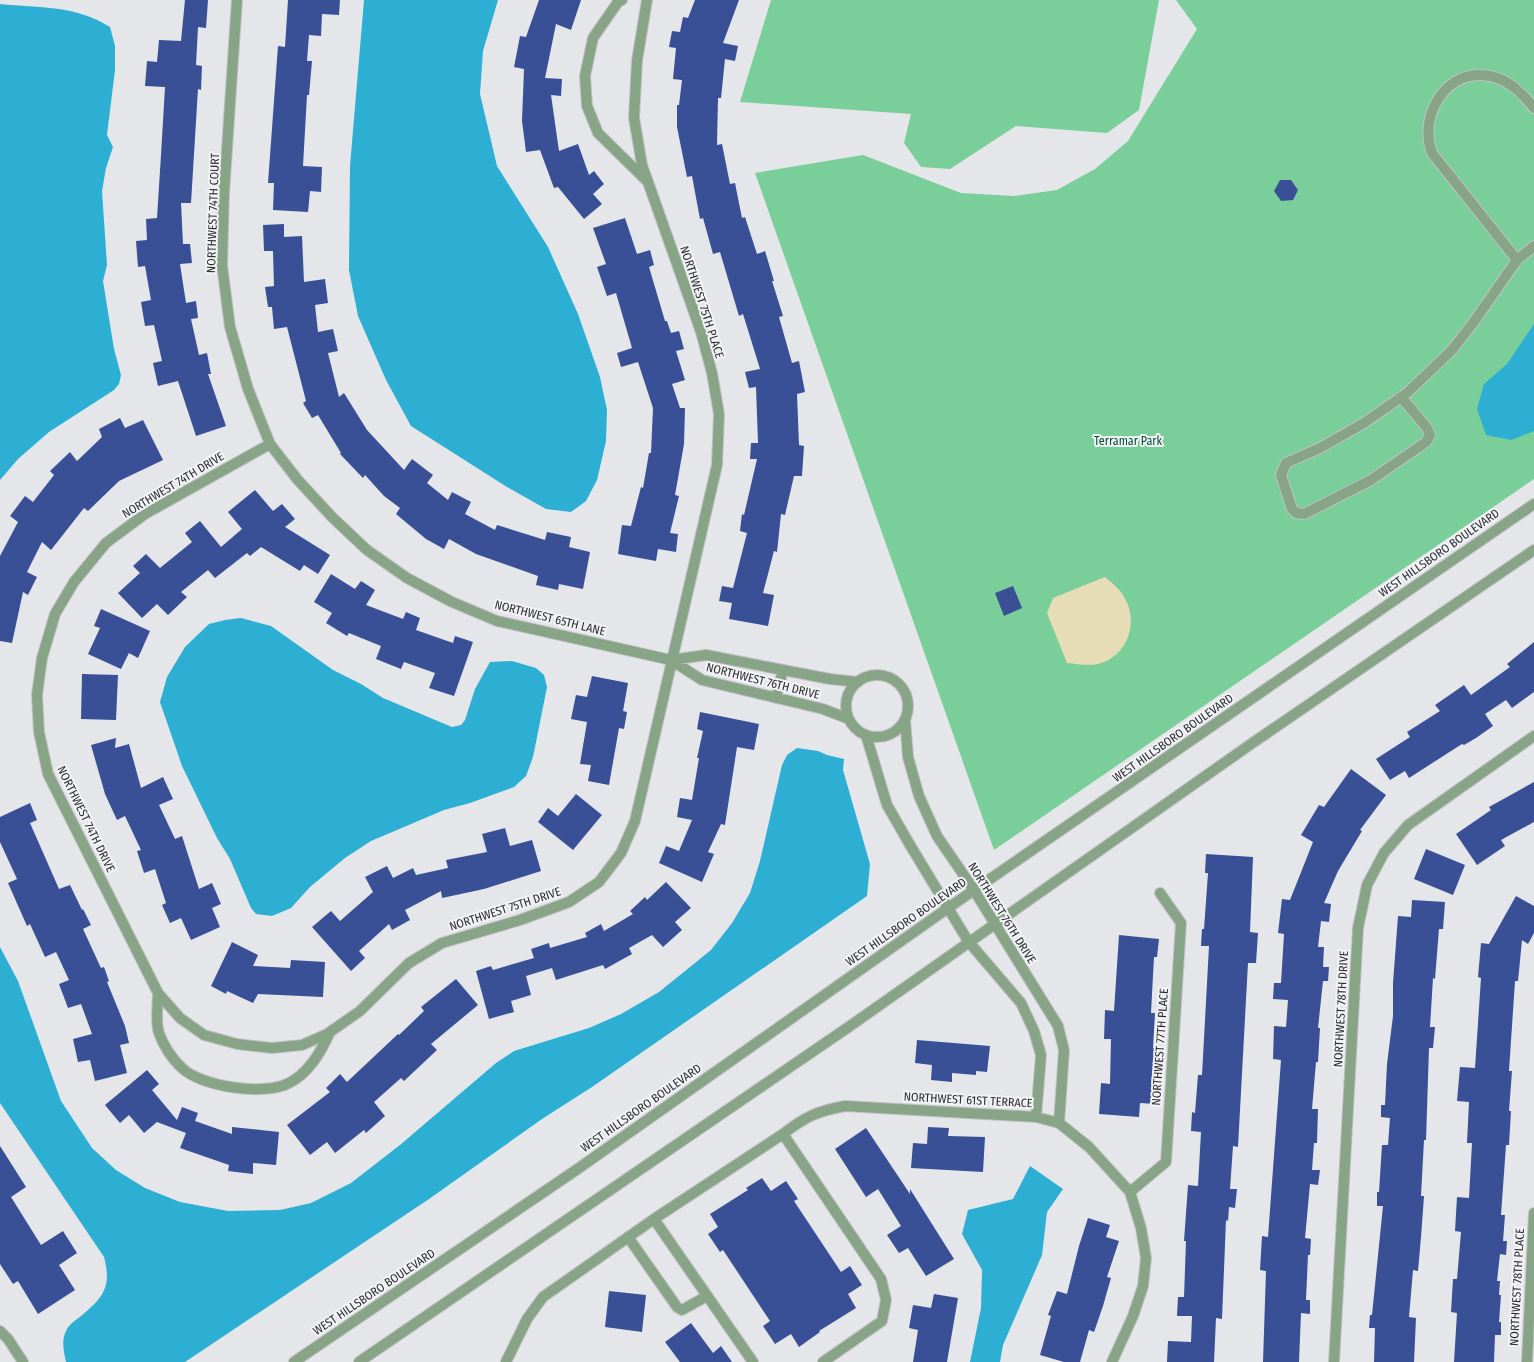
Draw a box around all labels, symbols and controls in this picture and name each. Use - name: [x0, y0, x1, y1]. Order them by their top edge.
- street label: NORTHWEST 74TH COURT: [204, 152, 222, 273]
- street label: NORTHWEST 75TH PLACE: [677, 244, 727, 360]
- park label: Terramar Park: [1094, 434, 1162, 448]
- street label: NORTHWEST 74TH DRIVE: [120, 449, 227, 521]
- street label: WEST HILLSBORO BOULEVARD: [1376, 506, 1502, 600]
- street label: NORTHWEST 65TH LANE: [493, 597, 607, 639]
- street label: NORTHWEST 76TH DRIVE: [705, 660, 822, 702]
- street label: WEST HILLSBORO BOULEVARD: [1110, 691, 1236, 785]
- street label: NORTHWEST 74TH DRIVE: [54, 764, 118, 875]
- street label: NORTHWEST 76TH DRIVE: [965, 860, 1039, 966]
- street label: WEST HILLSBORO BOULEVARD: [843, 875, 969, 969]
- street label: NORTHWEST 75TH DRIVE: [448, 884, 563, 934]
- street label: NORTHWEST 78TH DRIVE: [1331, 950, 1351, 1068]
- street label: NORTHWEST 77TH PLACE: [1149, 988, 1171, 1106]
- street label: WEST HILLSBORO BOULEVARD: [578, 1061, 704, 1155]
- street label: NORTHWEST 61ST TERRACE: [903, 1090, 1033, 1110]
- street label: NORTHWEST 78TH PLACE: [1507, 1227, 1527, 1346]
- street label: WEST HILLSBORO BOULEVARD: [310, 1246, 438, 1338]

